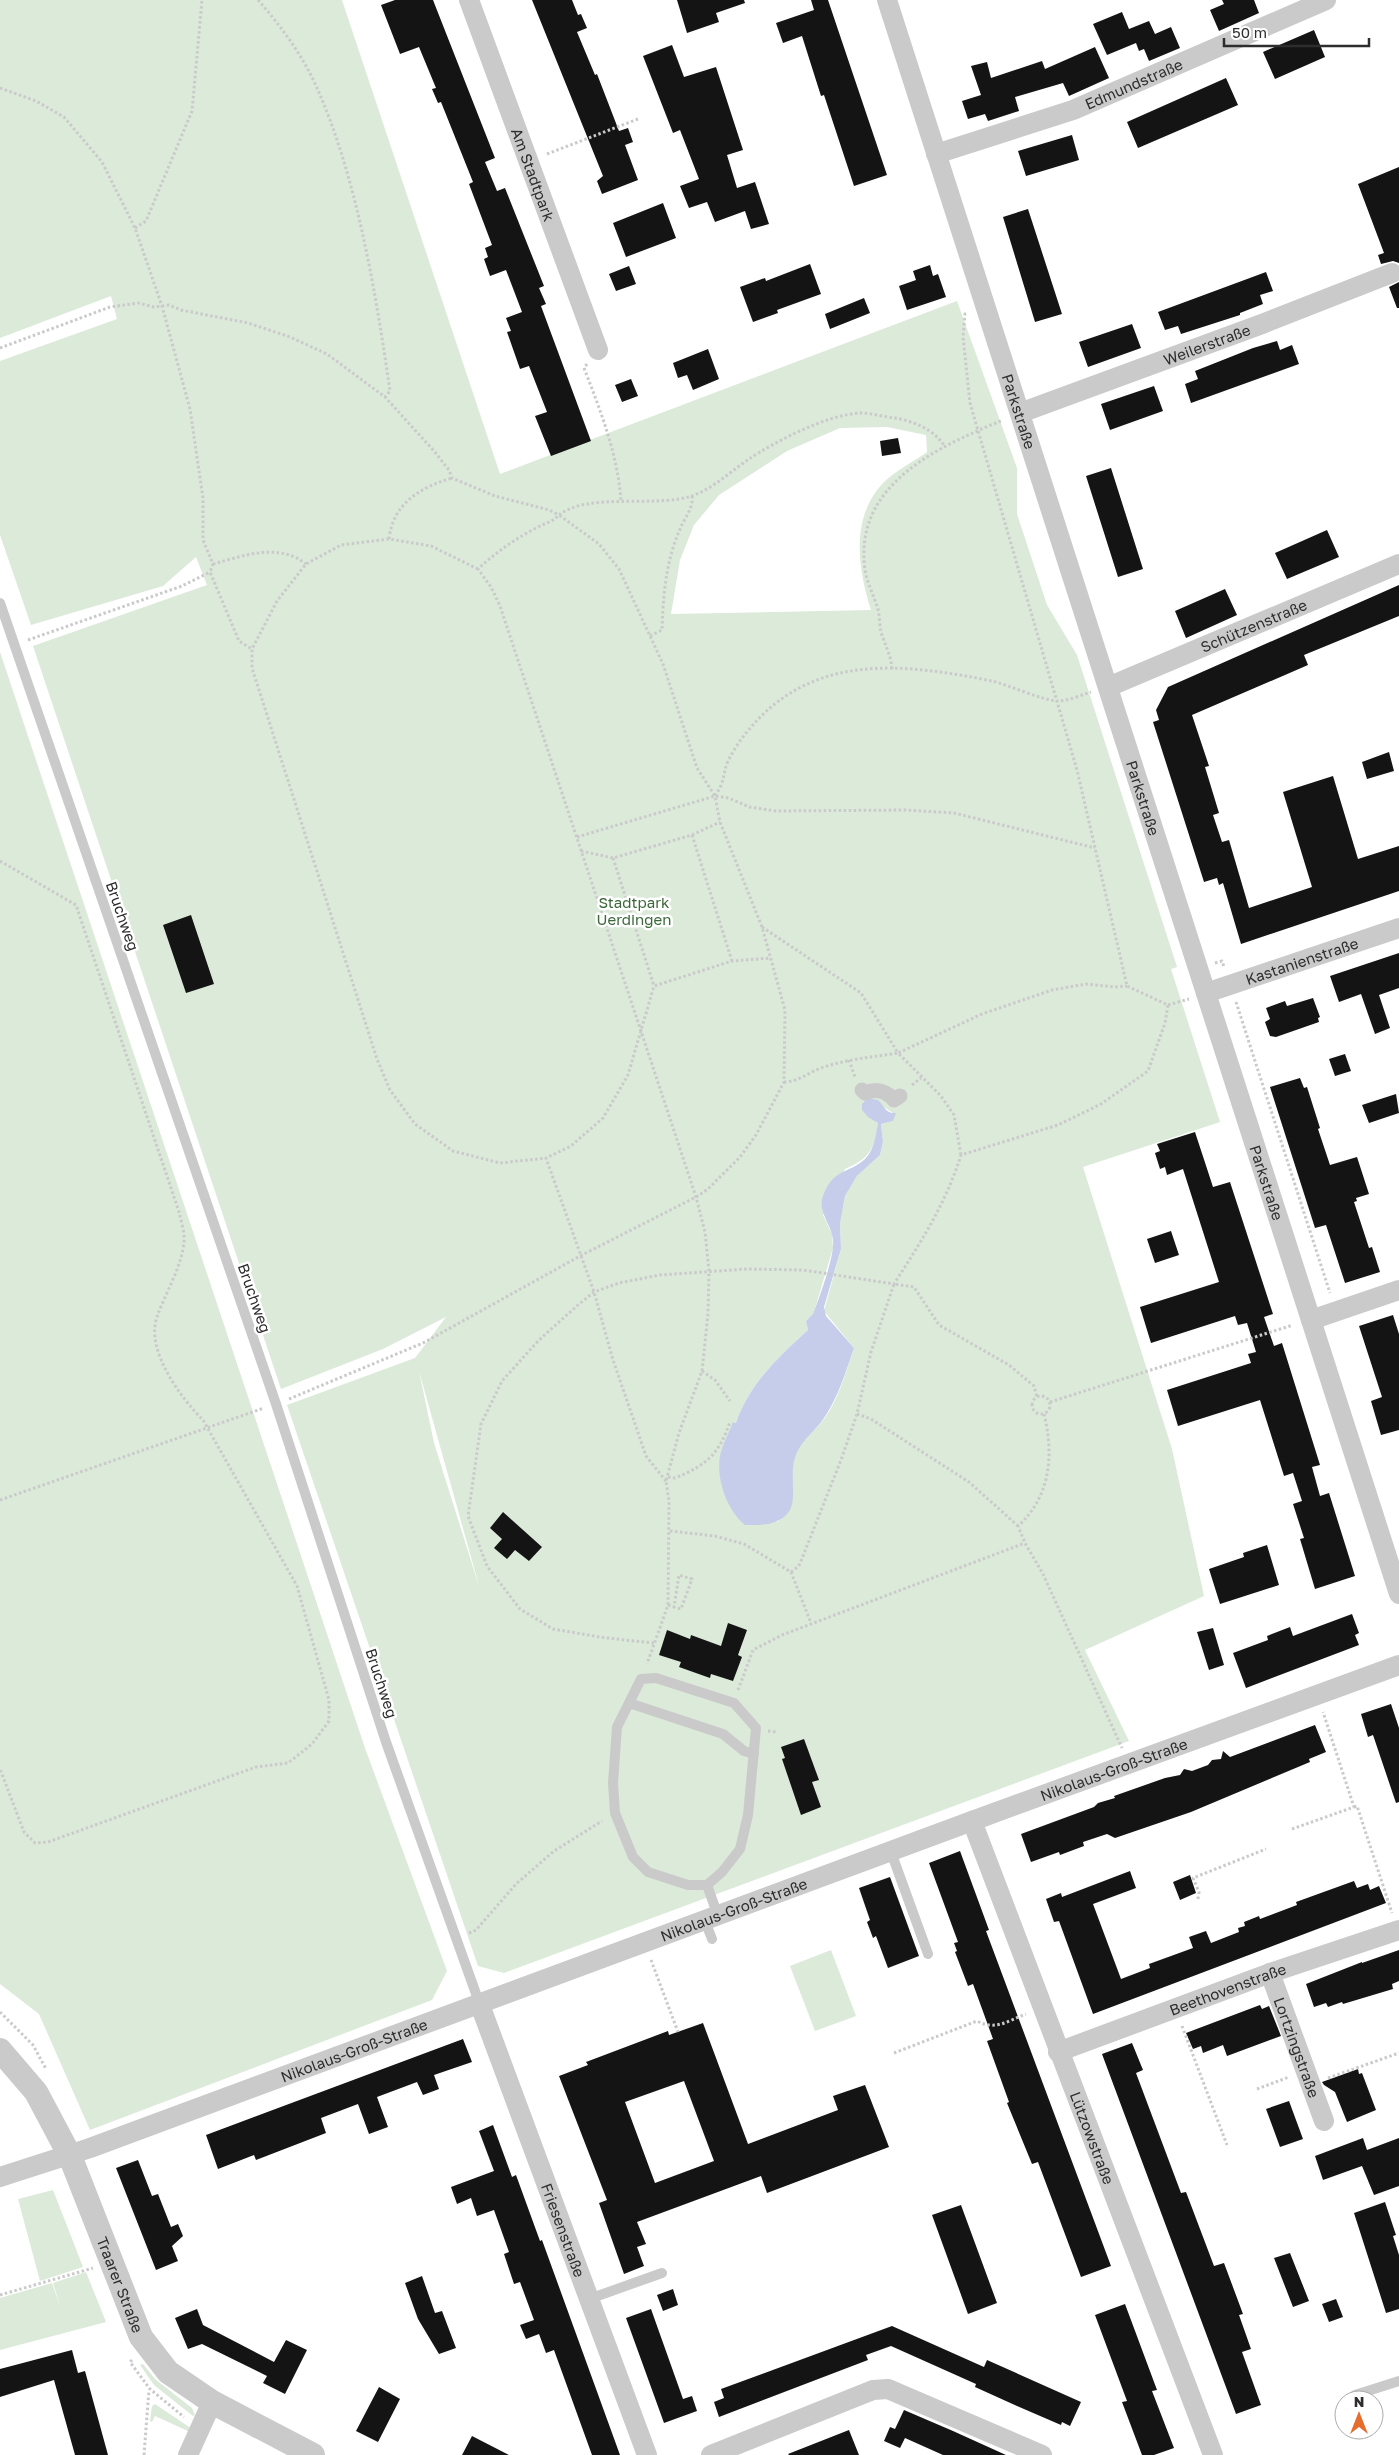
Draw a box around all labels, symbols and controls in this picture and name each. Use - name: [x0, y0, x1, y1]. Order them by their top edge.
- scale bar: [1224, 15, 1369, 47]
- text: 50 m: [1232, 23, 1267, 41]
- street label: Edmundstraße: [1082, 54, 1185, 113]
- street label: Am Stadtpark: [508, 125, 559, 224]
- street label: Weilerstraße: [1161, 320, 1253, 369]
- street label: Parkstraße: [999, 371, 1040, 452]
- street label: Schützenstraße: [1198, 595, 1310, 656]
- street label: Parkstraße: [1123, 758, 1164, 838]
- street label: Bruchweg: [103, 879, 143, 953]
- park label: Stadtpark Uerdingen: [597, 893, 671, 928]
- street label: Kastanienstraße: [1243, 933, 1361, 988]
- street label: Parkstraße: [1246, 1143, 1287, 1223]
- street label: Bruchweg: [235, 1261, 275, 1335]
- street label: Bruchweg: [362, 1646, 402, 1720]
- street label: Nikolaus-Groß-Straße: [1038, 1734, 1190, 1804]
- street label: Nikolaus-Groß-Straße: [658, 1874, 810, 1945]
- street label: Beethovenstraße: [1167, 1959, 1289, 2019]
- street label: Lortzingstraße: [1271, 1995, 1324, 2100]
- street label: Nikolaus-Groß-Straße: [278, 2015, 430, 2086]
- street label: Lützowstraße: [1067, 2089, 1118, 2187]
- street label: Friesenstraße: [538, 2180, 589, 2280]
- street label: Traarer Straße: [94, 2234, 148, 2336]
- north arrow: [1334, 2390, 1384, 2440]
- text: N: [1354, 2393, 1364, 2410]

